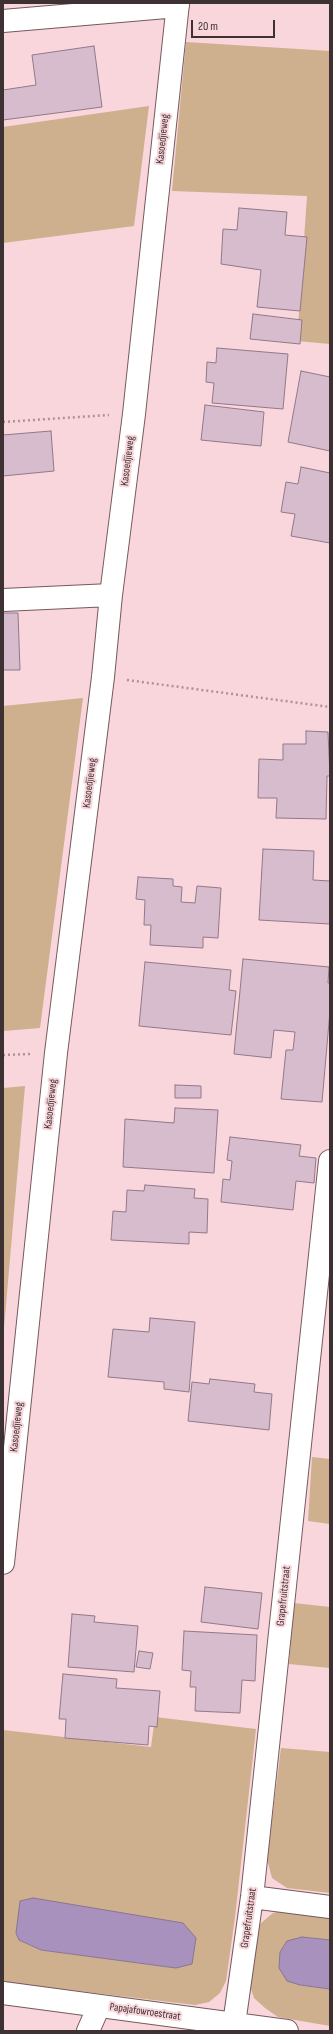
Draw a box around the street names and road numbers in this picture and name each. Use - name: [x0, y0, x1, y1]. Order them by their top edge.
- street label: Kasoedjieweg: [154, 113, 172, 165]
- street label: Kasoedjieweg: [118, 435, 138, 487]
- street label: Kasoedjieweg: [80, 757, 100, 809]
- street label: Kasoedjieweg: [42, 1078, 60, 1130]
- street label: Kasoedjieweg: [8, 1401, 26, 1453]
- street label: Grapefruitstraat: [274, 1565, 294, 1627]
- street label: Grapefruitstraat: [238, 1887, 260, 1949]
- street label: Papajafowroestraat: [109, 2000, 181, 2024]

